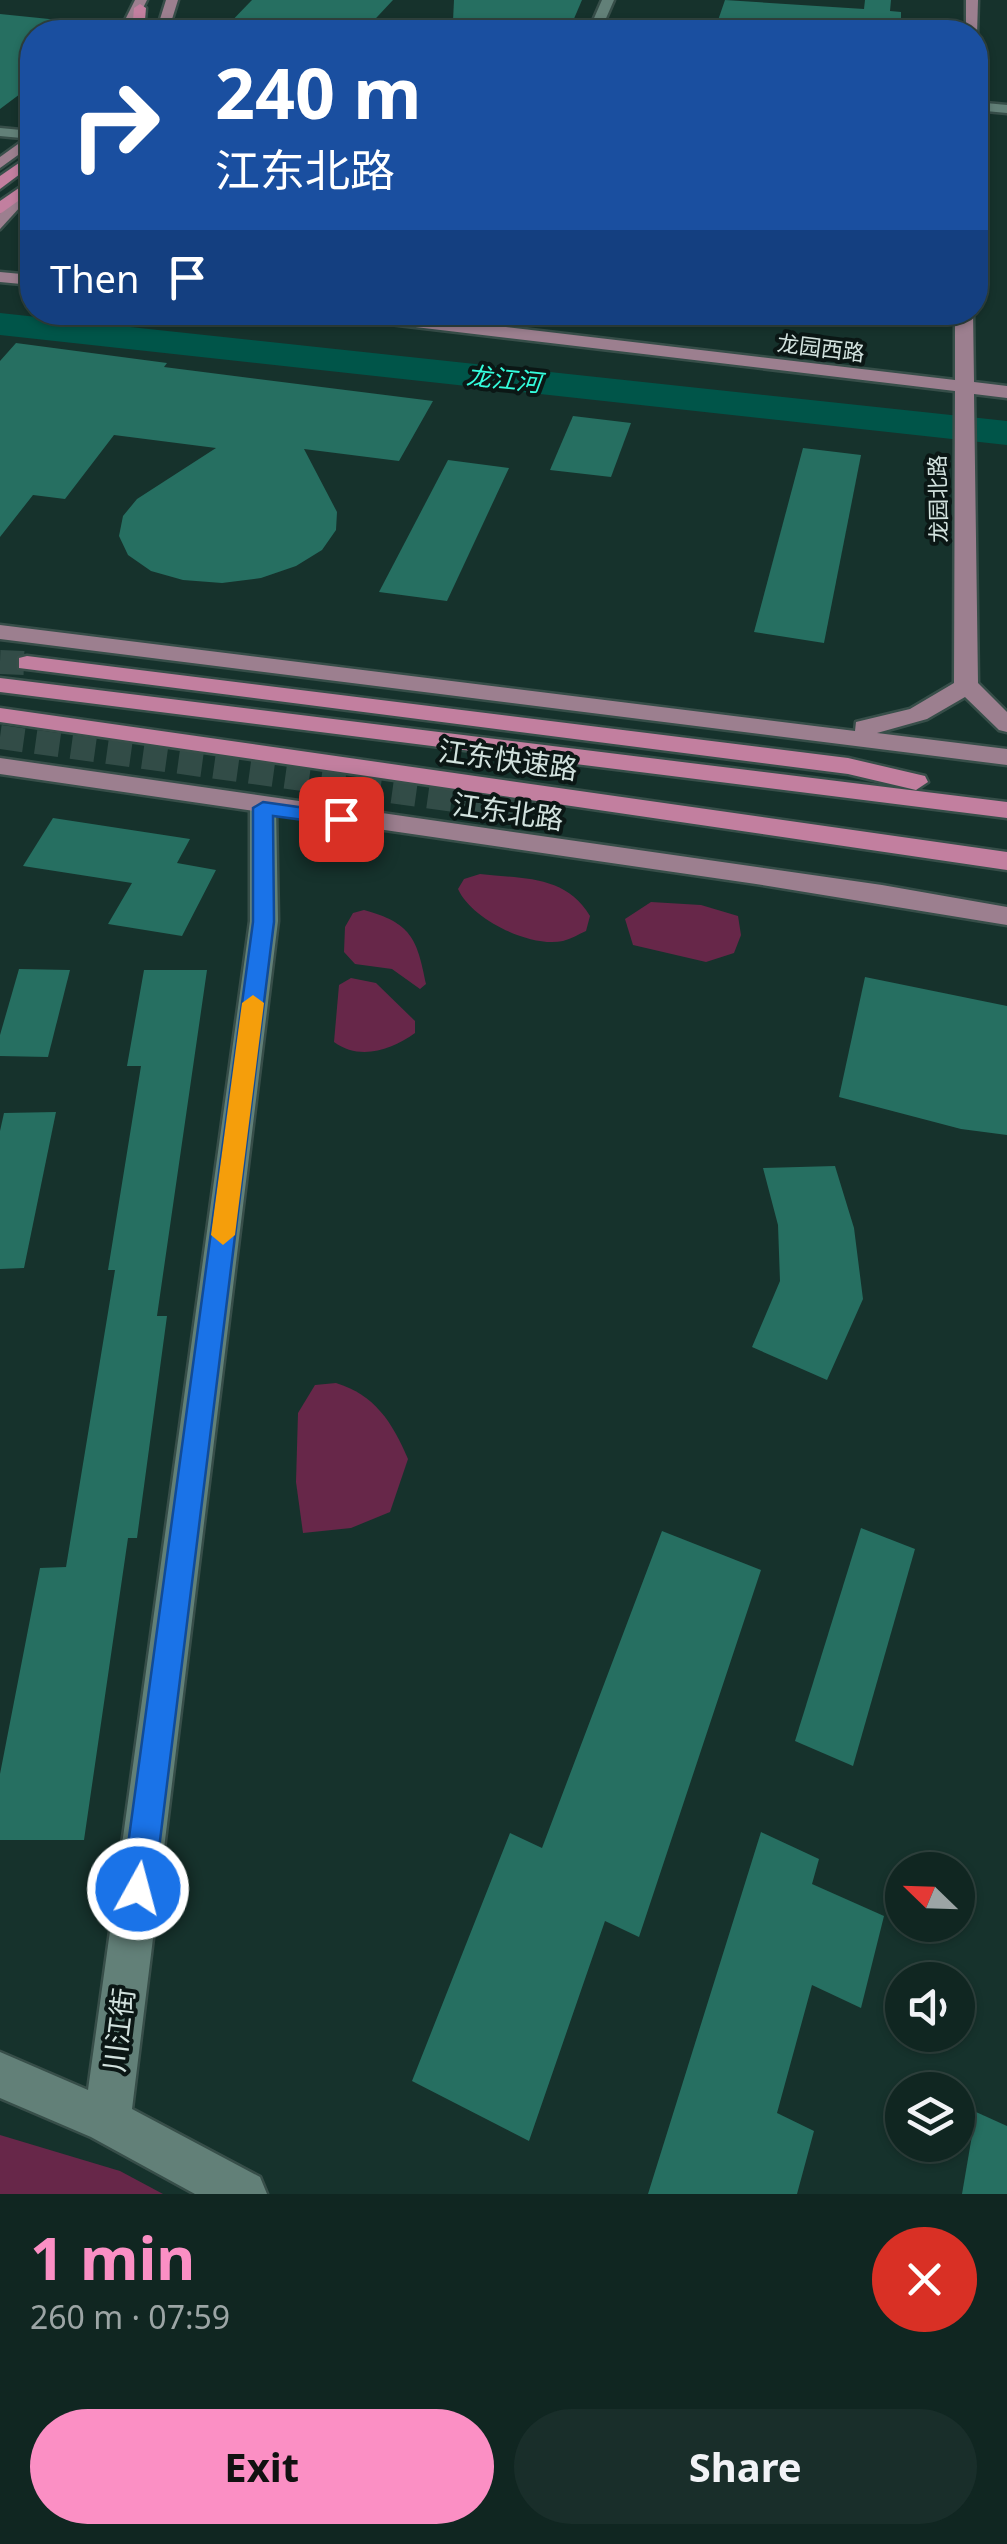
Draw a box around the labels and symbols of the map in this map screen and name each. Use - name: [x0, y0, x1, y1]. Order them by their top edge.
- street label: 龙园西路: [776, 327, 867, 367]
- water label: 龙江河: [465, 357, 547, 399]
- street label: 龙园北路: [921, 455, 953, 543]
- street label: 江东快速路: [436, 730, 580, 788]
- pin: [299, 777, 384, 862]
- street label: 江东北路: [450, 784, 566, 838]
- position arrow: [86, 1837, 190, 1941]
- north arrow: [885, 1852, 975, 1942]
- street label: 川江街: [94, 1986, 142, 2074]

